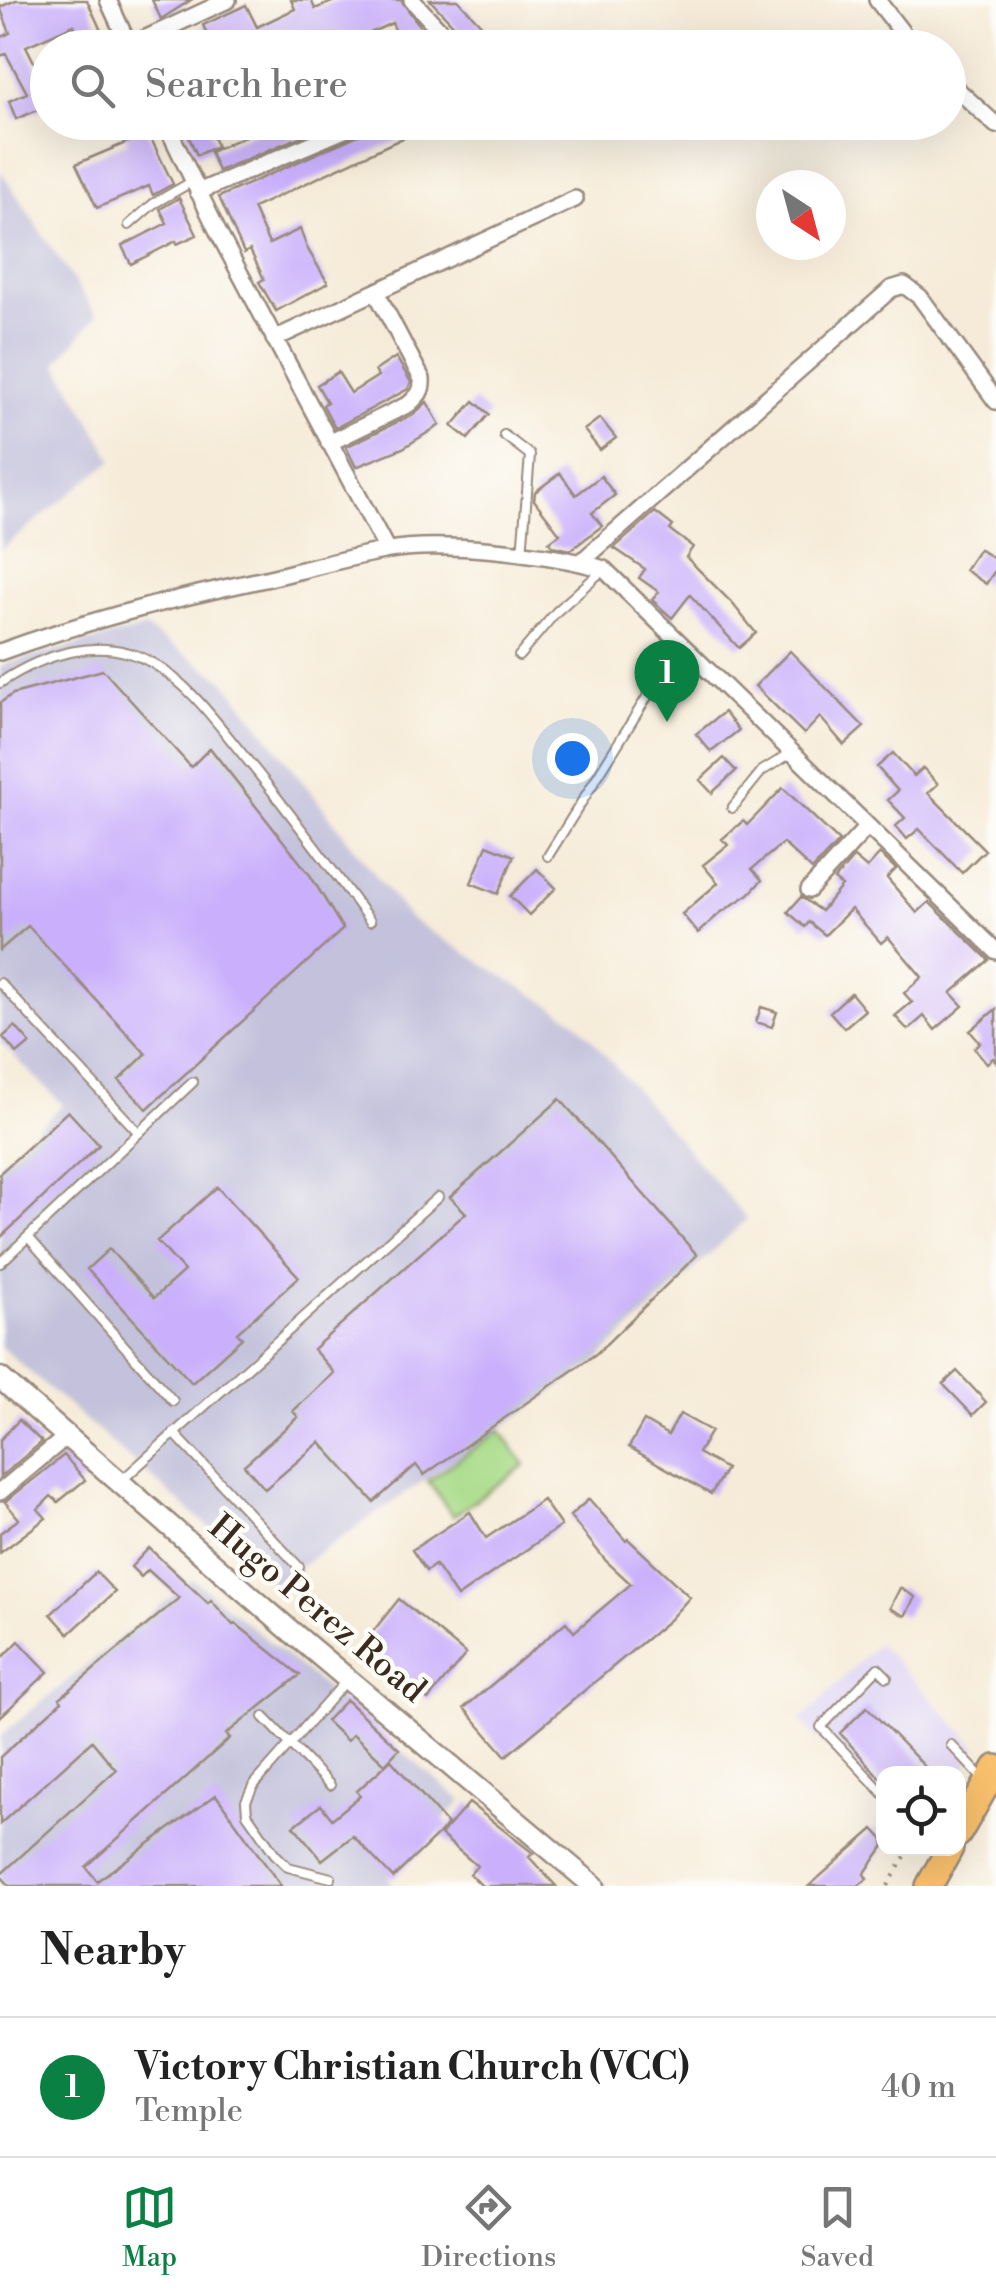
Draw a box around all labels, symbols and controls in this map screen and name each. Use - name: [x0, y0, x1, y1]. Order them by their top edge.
- search box: [30, 30, 966, 140]
- icon: search: [65, 58, 120, 113]
- text: Search here: [145, 62, 348, 109]
- north arrow: [756, 170, 846, 260]
- pin: 1: [634, 640, 700, 722]
- your location: [547, 733, 598, 784]
- street label: Hugo Perez Road: [200, 1506, 434, 1712]
- map controls: [876, 1766, 966, 1856]
- button: locate: [876, 1766, 966, 1856]
- text: Nearby: [40, 1925, 185, 1978]
- text: Victory Christian Church (VCC): [135, 2044, 690, 2091]
- text: 1: [65, 2067, 80, 2107]
- text: 40 m: [881, 2067, 956, 2107]
- text: Temple: [135, 2091, 243, 2131]
- tab: Map: [122, 2180, 177, 2275]
- tab: Directions: [421, 2180, 556, 2275]
- tab: Saved: [800, 2180, 874, 2275]

